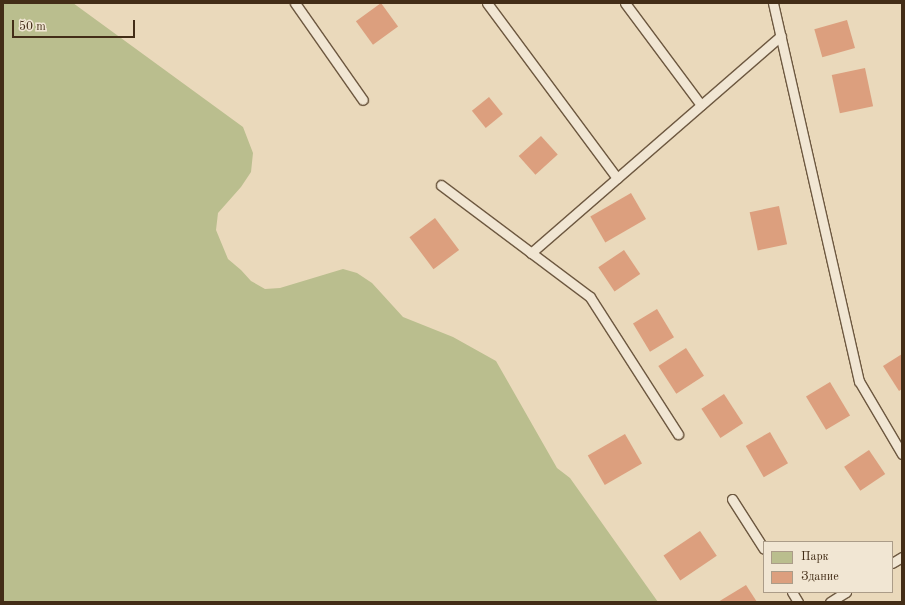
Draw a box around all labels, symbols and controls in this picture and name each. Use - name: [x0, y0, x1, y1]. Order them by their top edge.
- scale bar: [14, 12, 137, 38]
- text: 50 m: [19, 21, 46, 33]
- legend: [763, 541, 893, 593]
- text: Парк: [801, 551, 829, 563]
- text: Здание: [801, 571, 839, 583]

